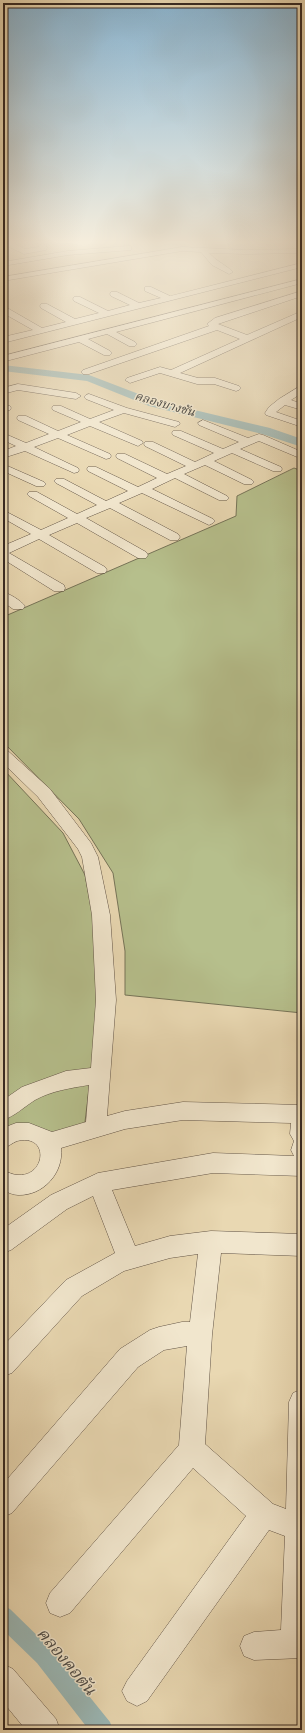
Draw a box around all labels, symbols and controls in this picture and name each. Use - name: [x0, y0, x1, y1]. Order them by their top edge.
- water label: คลองบางชัน: [133, 389, 197, 420]
- water label: คลองคอตัน: [31, 1623, 102, 1701]

